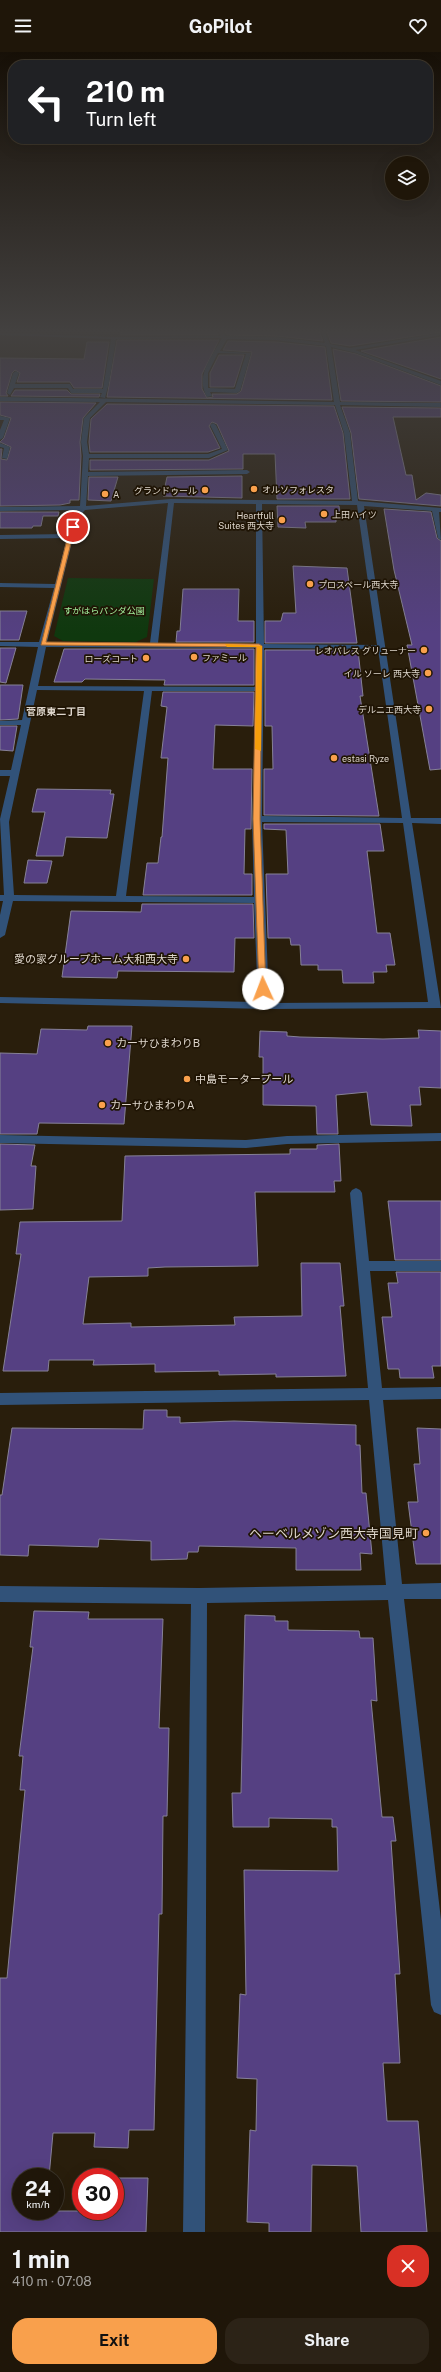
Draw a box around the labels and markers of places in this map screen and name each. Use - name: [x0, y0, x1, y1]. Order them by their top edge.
- marker: オルソフォレスタ: [249, 484, 259, 494]
- place label: オルソフォレスタ: [262, 484, 334, 495]
- place label: グランドゥール: [134, 485, 197, 496]
- marker: グランドゥール: [200, 485, 210, 495]
- marker: A: [100, 489, 110, 499]
- place label: A: [113, 489, 120, 500]
- marker: 上田ハイツ: [319, 509, 329, 519]
- place label: 上田ハイツ: [332, 509, 377, 520]
- pin: [56, 510, 90, 544]
- place label: Heartfull Suites 西大寺: [218, 510, 274, 531]
- marker: Heartfull Suites 西大寺: [277, 515, 287, 525]
- marker: プロスペール西大寺: [305, 579, 315, 589]
- place label: プロスペール西大寺: [318, 579, 398, 590]
- place label: レオパレス グリューナー: [315, 645, 416, 656]
- marker: レオパレス グリューナー: [419, 645, 429, 655]
- marker: ファミール: [189, 652, 199, 662]
- place label: ファミール: [202, 652, 247, 663]
- place label: ローズコート: [84, 653, 138, 664]
- marker: ローズコート: [141, 653, 151, 663]
- place label: イル ソーレ 西大寺: [344, 668, 420, 679]
- marker: イル ソーレ 西大寺: [423, 668, 433, 678]
- place label: デルニエ西大寺: [358, 704, 421, 715]
- marker: デルニエ西大寺: [424, 704, 434, 714]
- marker: estasi Ryze: [329, 753, 339, 763]
- place label: estasi Ryze: [342, 753, 389, 764]
- place label: 愛の家グループホーム大和西大寺: [14, 953, 178, 965]
- marker: 愛の家グループホーム大和西大寺: [181, 954, 191, 964]
- place label: カーサひまわりB: [116, 1037, 200, 1049]
- marker: カーサひまわりB: [103, 1038, 113, 1048]
- place label: 中島モータープール: [195, 1073, 293, 1085]
- marker: 中島モータープール: [182, 1074, 192, 1084]
- place label: カーサひまわりA: [110, 1099, 195, 1111]
- marker: カーサひまわりA: [97, 1100, 107, 1110]
- place label: ヘーベルメゾン西大寺国見町: [249, 1526, 418, 1541]
- marker: ヘーベルメゾン西大寺国見町: [421, 1528, 431, 1538]

